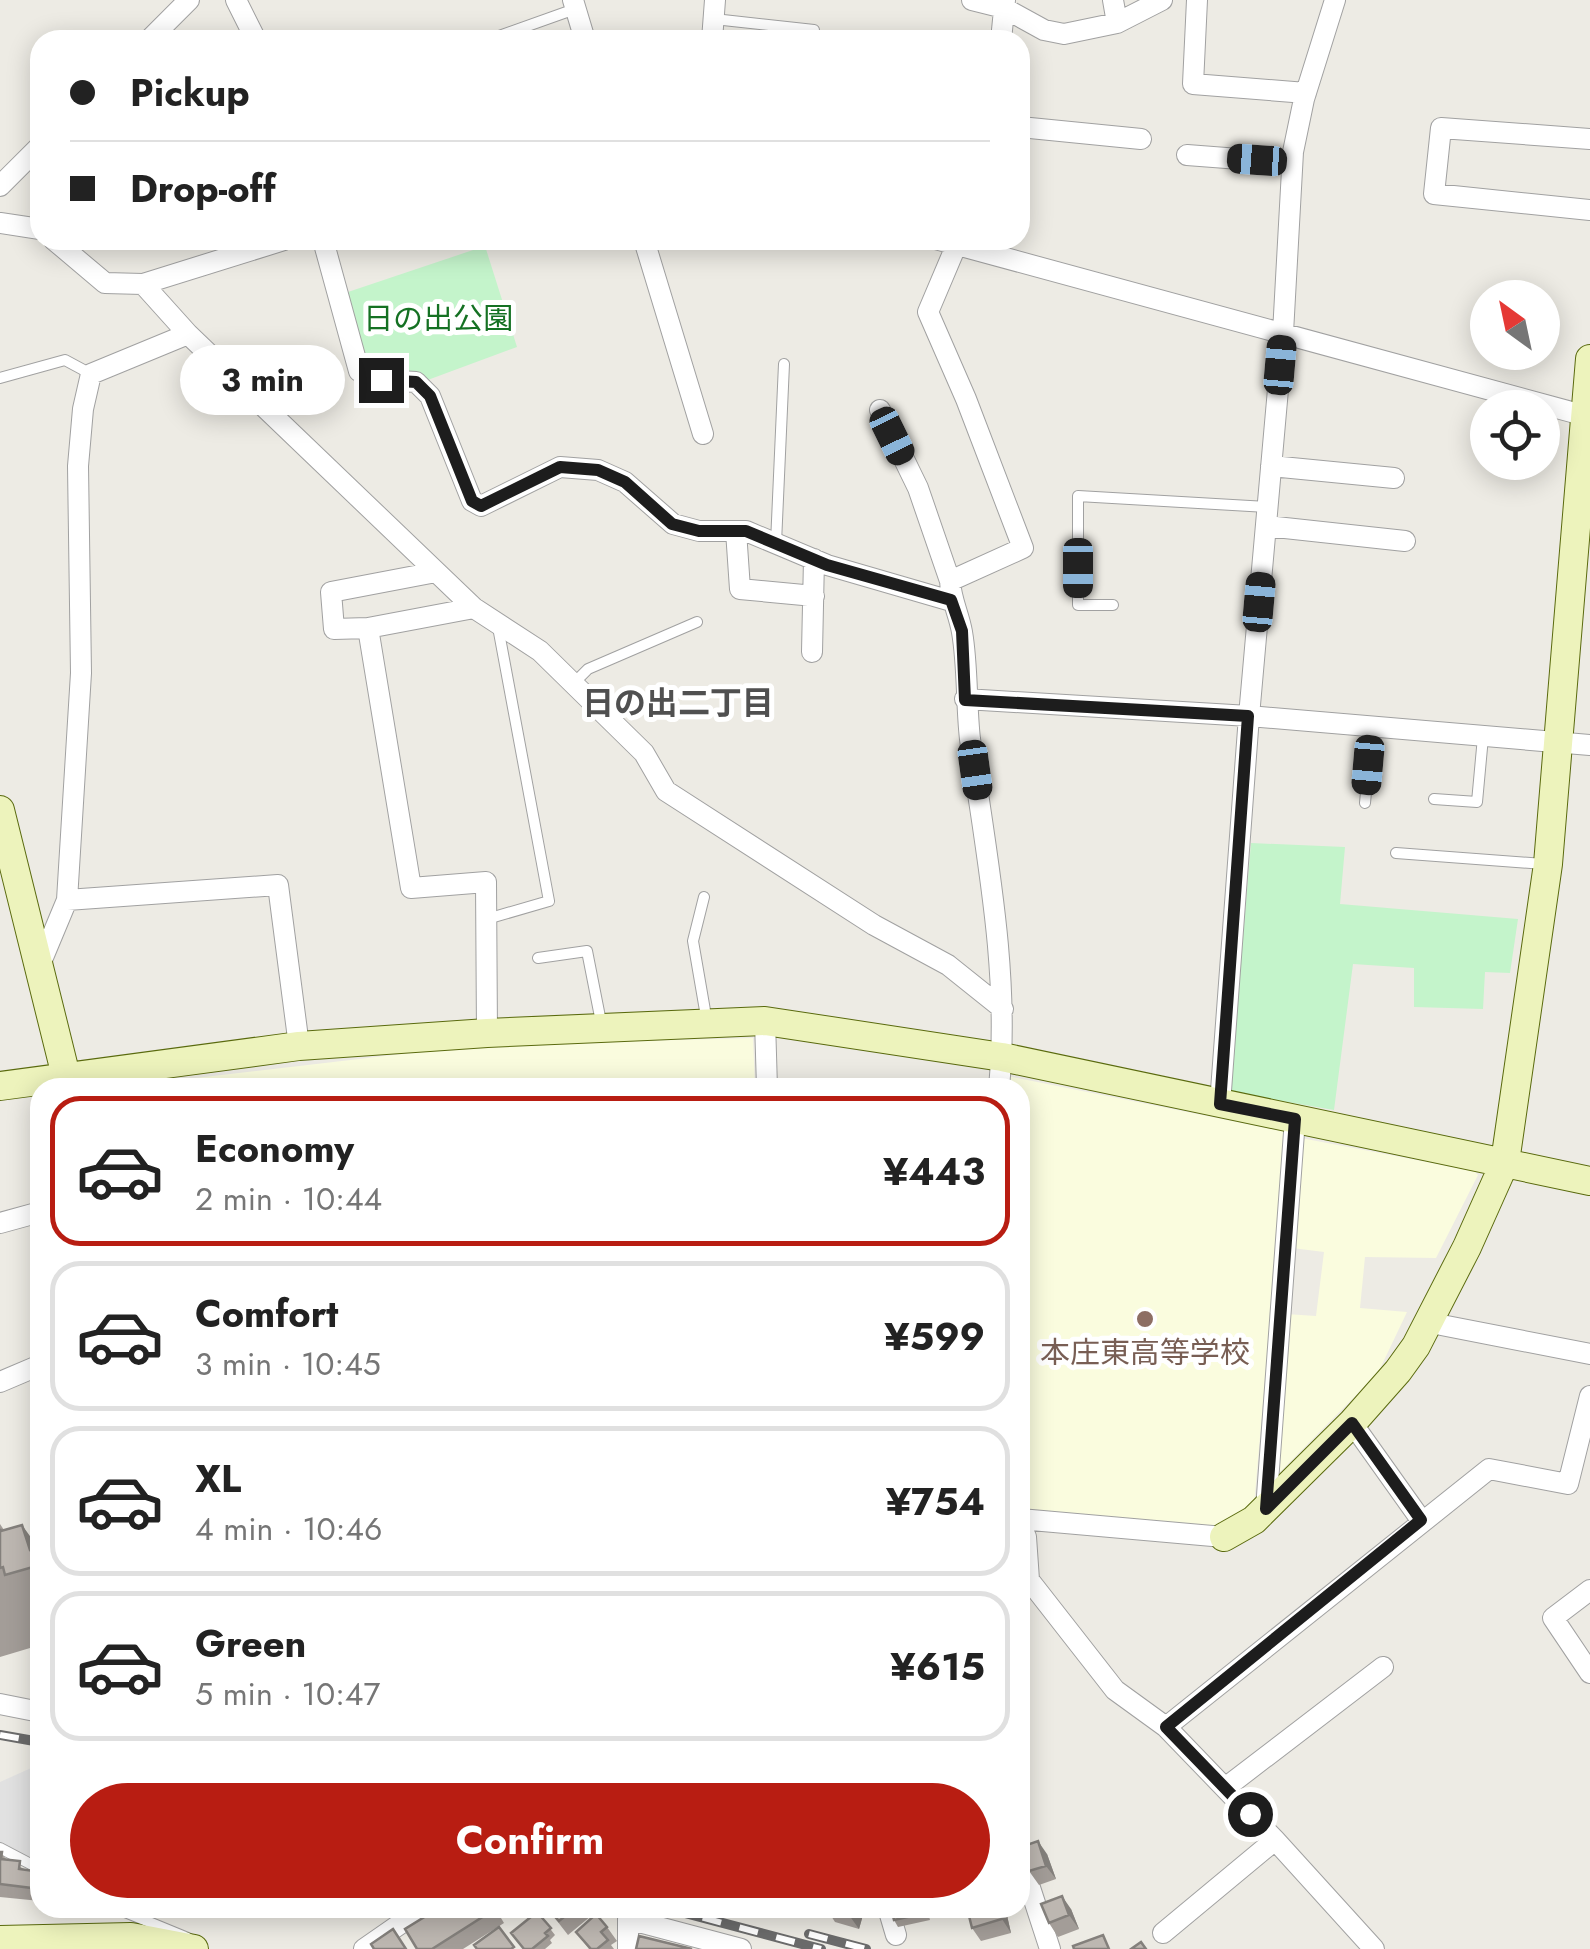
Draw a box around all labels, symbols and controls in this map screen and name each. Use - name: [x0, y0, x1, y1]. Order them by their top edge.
- text: Pickup: [130, 65, 250, 120]
- car: [1226, 143, 1288, 177]
- text: Drop-off: [130, 161, 276, 216]
- north arrow: [1470, 280, 1560, 370]
- map controls: [1470, 280, 1560, 480]
- park label: 日の出公園: [363, 297, 513, 340]
- car: [1262, 334, 1298, 396]
- callout: 3 min: [181, 345, 346, 415]
- text: 3 min: [221, 357, 304, 403]
- route end: [359, 358, 404, 403]
- button: locate: [1470, 390, 1560, 480]
- car: [865, 402, 919, 470]
- car: [1063, 538, 1093, 598]
- car: [1241, 571, 1277, 633]
- district label: 日の出二丁目: [582, 680, 774, 726]
- car: [1350, 734, 1386, 796]
- car: [956, 738, 994, 802]
- text: Economy: [195, 1121, 354, 1176]
- icon: car: [75, 1126, 165, 1216]
- text: ¥443: [883, 1144, 985, 1199]
- text: 2 min · 10:44: [195, 1176, 382, 1222]
- text: Comfort: [195, 1286, 338, 1341]
- icon: car: [75, 1291, 165, 1381]
- marker: 本庄東高等学校: [1134, 1308, 1156, 1330]
- text: ¥599: [884, 1309, 985, 1364]
- place label: 本庄東高等学校: [1040, 1331, 1250, 1374]
- text: 3 min · 10:45: [195, 1341, 381, 1387]
- text: XL: [195, 1451, 241, 1506]
- icon: car: [75, 1456, 165, 1546]
- text: ¥754: [886, 1474, 985, 1529]
- text: 4 min · 10:46: [195, 1506, 382, 1552]
- text: Green: [195, 1616, 306, 1671]
- icon: car: [75, 1621, 165, 1711]
- text: ¥615: [890, 1639, 985, 1694]
- text: 5 min · 10:47: [195, 1671, 380, 1717]
- button: Confirm: [70, 1783, 990, 1898]
- route start: [1228, 1792, 1273, 1837]

